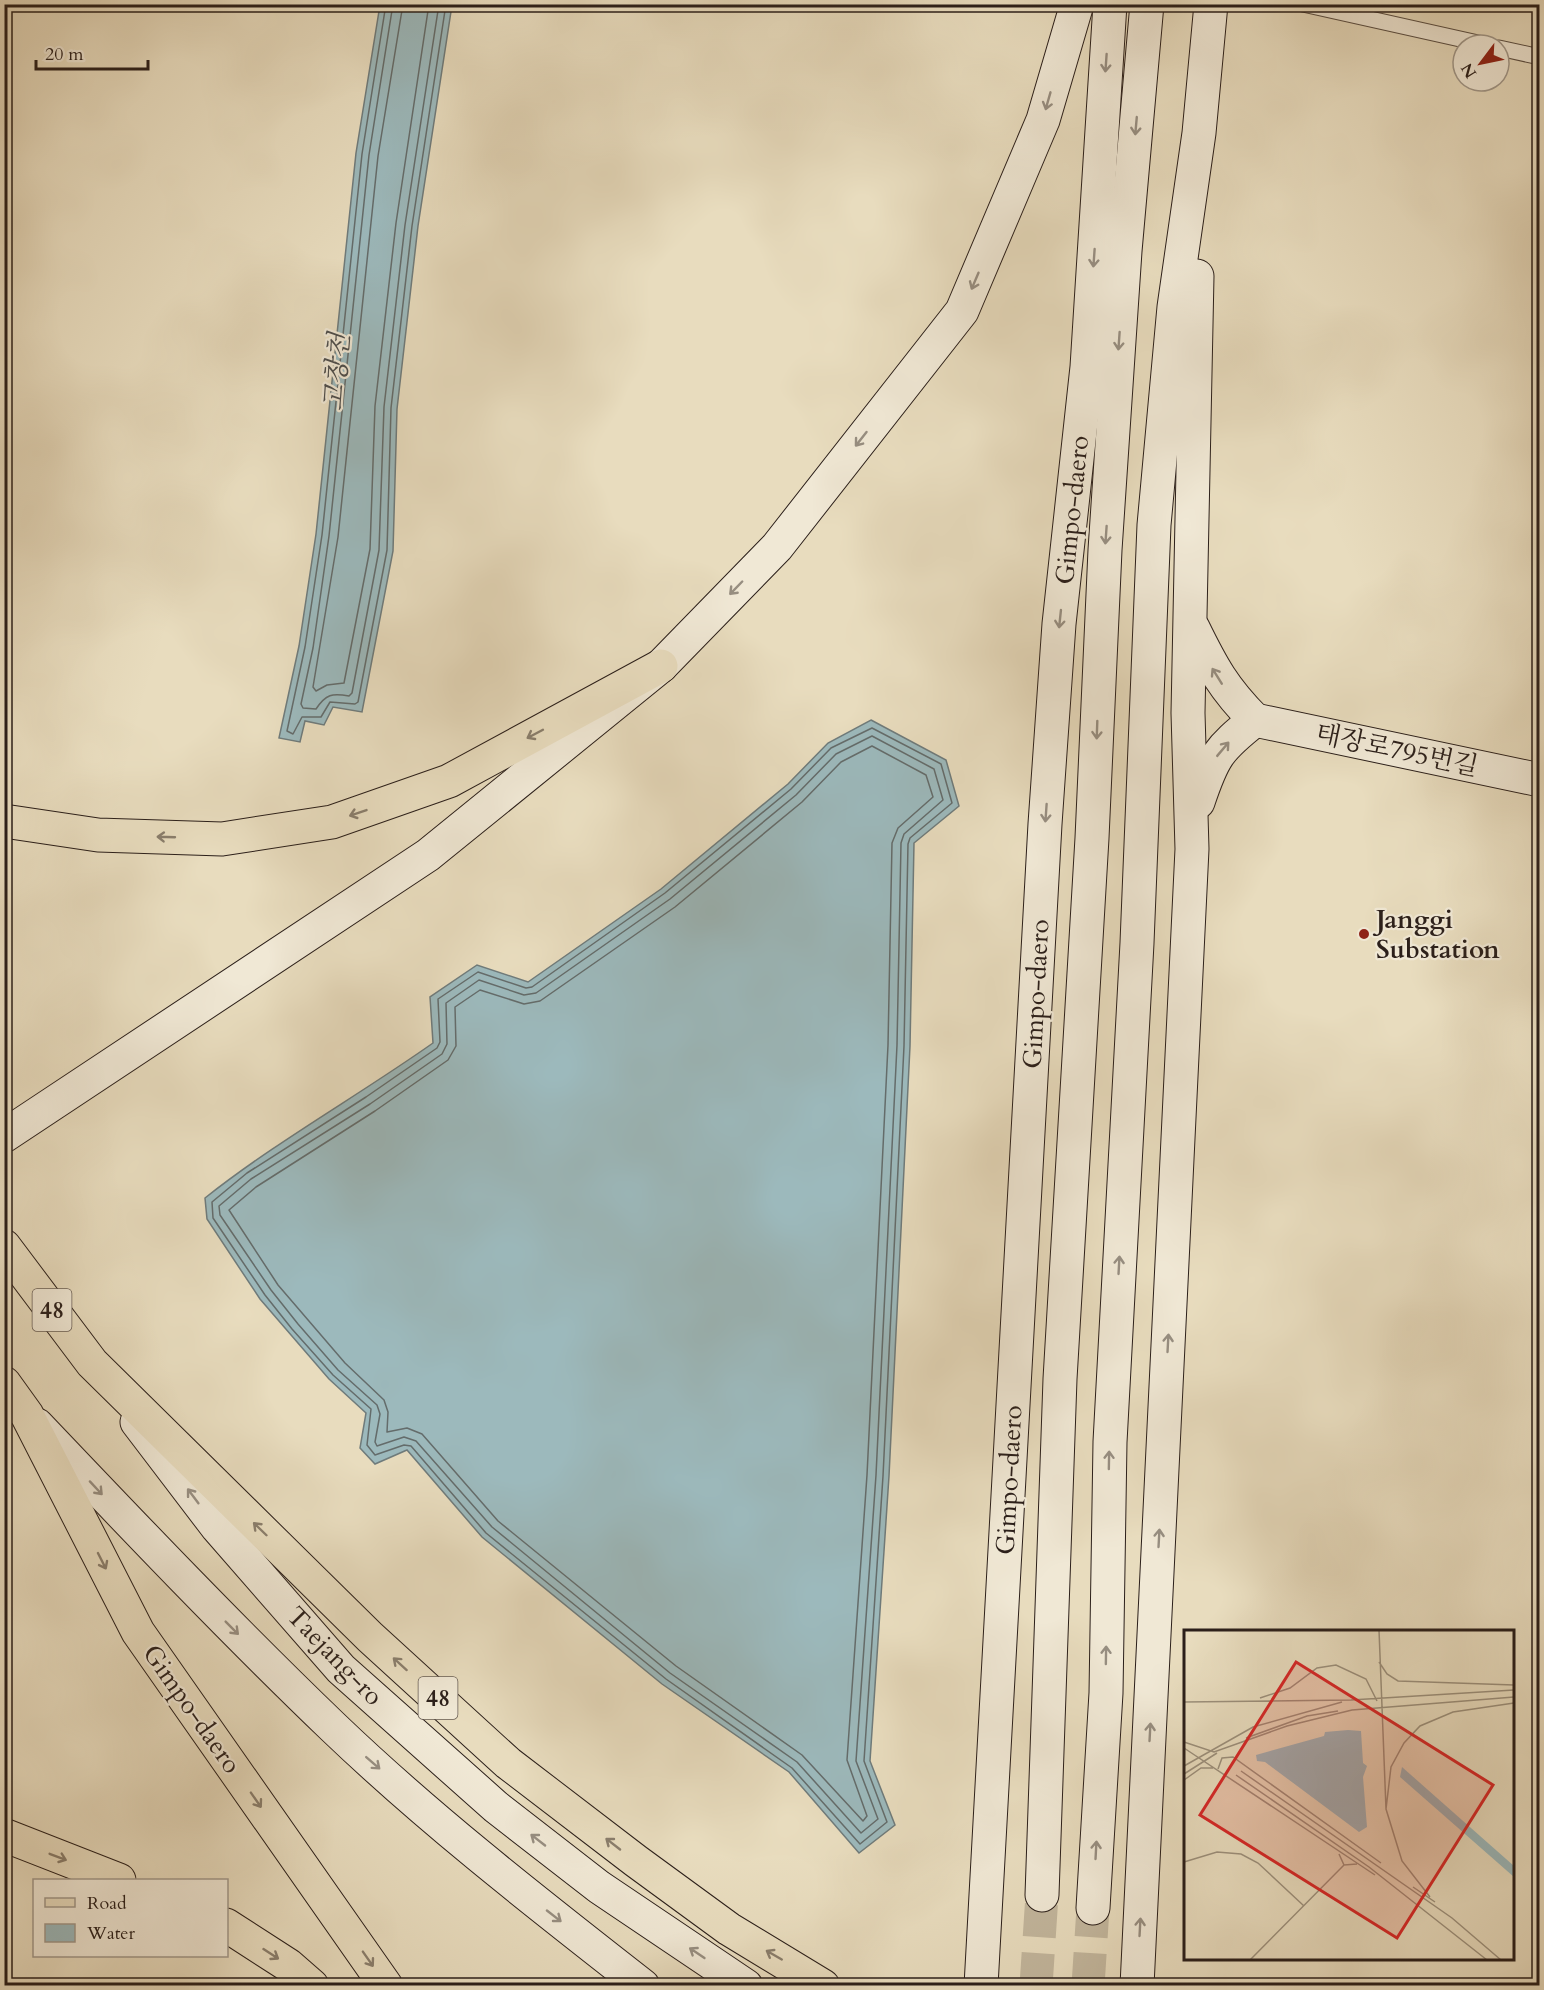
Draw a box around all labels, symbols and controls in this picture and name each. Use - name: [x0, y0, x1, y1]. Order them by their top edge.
- scale bar: [36, 33, 148, 71]
- north arrow: [1451, 33, 1511, 93]
- text: 20 m: [45, 42, 84, 67]
- one-way arrow: [1100, 52, 1111, 72]
- text: N: [1456, 59, 1482, 82]
- one-way arrow: [1042, 91, 1054, 110]
- one-way arrow: [1131, 115, 1142, 135]
- one-way arrow: [1088, 247, 1099, 267]
- one-way arrow: [968, 272, 979, 290]
- water label: 고창천: [315, 330, 359, 413]
- one-way arrow: [1113, 330, 1124, 350]
- one-way arrow: [855, 431, 868, 447]
- street label: Gimpo-daero: [1047, 434, 1097, 586]
- one-way arrow: [1100, 525, 1111, 545]
- one-way arrow: [729, 581, 744, 596]
- one-way arrow: [1054, 608, 1065, 628]
- one-way arrow: [1211, 667, 1224, 684]
- street label: 태장로795번길: [1312, 716, 1482, 784]
- one-way arrow: [1091, 720, 1102, 740]
- one-way arrow: [527, 729, 545, 740]
- one-way arrow: [1216, 741, 1229, 757]
- one-way arrow: [1040, 803, 1051, 823]
- one-way arrow: [349, 808, 368, 819]
- one-way arrow: [156, 832, 176, 843]
- place label: Janggi Substation: [1372, 902, 1500, 967]
- street label: Gimpo-daero: [1015, 918, 1057, 1070]
- marker: Janggi Substation: [1357, 927, 1371, 941]
- one-way arrow: [1114, 1256, 1125, 1276]
- road number: 48: [32, 1289, 72, 1331]
- one-way arrow: [1163, 1333, 1174, 1353]
- street label: Gimpo-daero: [988, 1404, 1030, 1556]
- one-way arrow: [1104, 1451, 1115, 1471]
- one-way arrow: [89, 1480, 103, 1495]
- one-way arrow: [187, 1488, 200, 1504]
- one-way arrow: [253, 1521, 268, 1536]
- one-way arrow: [1153, 1528, 1164, 1548]
- one-way arrow: [97, 1551, 108, 1569]
- street label: Taejang-ro: [279, 1599, 391, 1713]
- one-way arrow: [225, 1620, 240, 1635]
- inset map: [1184, 1630, 1514, 1960]
- street label: Gimpo-daero: [135, 1638, 249, 1780]
- one-way arrow: [1101, 1646, 1112, 1666]
- one-way arrow: [393, 1657, 408, 1671]
- road number: 48: [418, 1677, 458, 1719]
- one-way arrow: [1144, 1723, 1155, 1743]
- one-way arrow: [365, 1756, 380, 1770]
- one-way arrow: [250, 1791, 262, 1807]
- one-way arrow: [530, 1834, 546, 1847]
- one-way arrow: [606, 1837, 622, 1850]
- one-way arrow: [1091, 1840, 1102, 1860]
- one-way arrow: [49, 1853, 67, 1864]
- legend: [33, 1879, 228, 1957]
- text: Road: [87, 1891, 127, 1916]
- one-way arrow: [546, 1909, 562, 1922]
- one-way arrow: [1135, 1918, 1146, 1938]
- text: Water: [86, 1921, 136, 1946]
- one-way arrow: [262, 1947, 279, 1960]
- one-way arrow: [689, 1947, 706, 1959]
- one-way arrow: [765, 1948, 782, 1960]
- one-way arrow: [362, 1951, 374, 1967]

